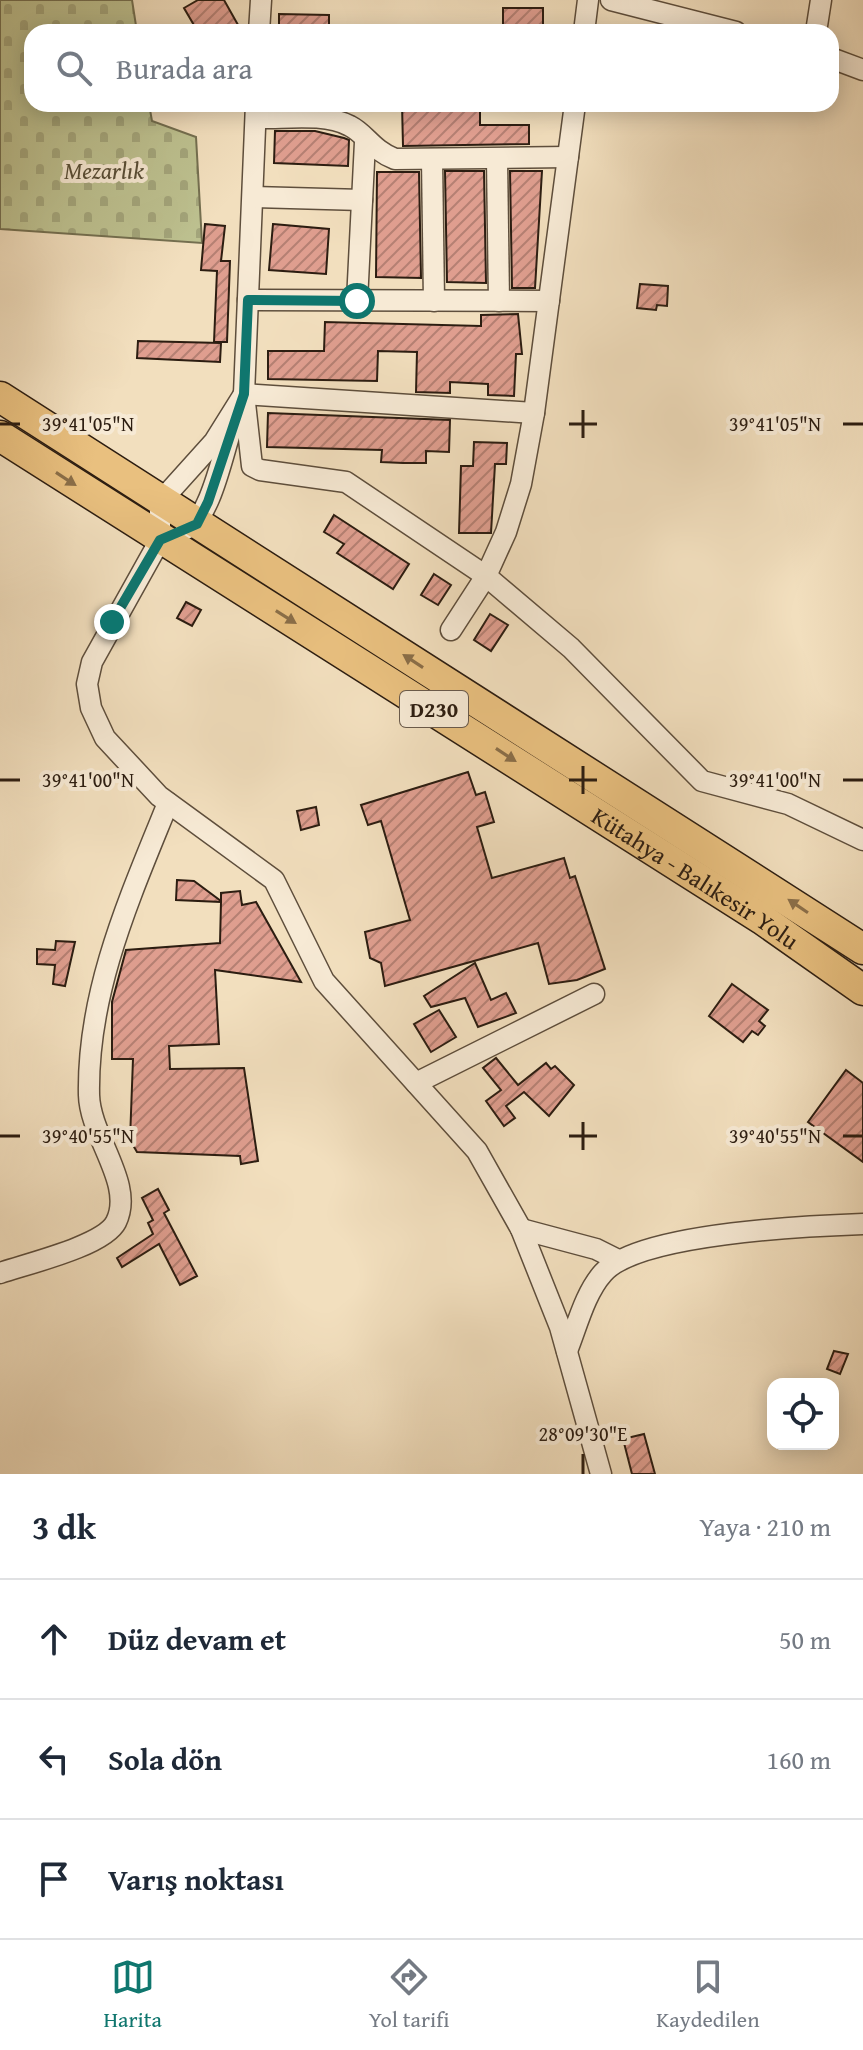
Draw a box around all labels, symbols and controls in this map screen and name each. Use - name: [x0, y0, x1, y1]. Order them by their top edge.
- search box: [24, 24, 839, 112]
- icon: search: [52, 46, 96, 90]
- text: Burada ara: [116, 46, 253, 90]
- park label: Mezarlık: [64, 153, 144, 188]
- route start: [339, 283, 375, 319]
- text: 39°41'05"N: [42, 409, 134, 438]
- text: 39°41'05"N: [729, 409, 821, 438]
- one-way arrow: [55, 471, 76, 486]
- route end: [94, 604, 130, 640]
- one-way arrow: [275, 609, 297, 623]
- one-way arrow: [403, 654, 424, 669]
- road number: D230: [400, 691, 468, 727]
- one-way arrow: [495, 748, 517, 762]
- text: 39°41'00"N: [42, 765, 134, 794]
- text: 39°41'00"N: [729, 765, 821, 794]
- street label: Kütahya - Balıkesir Yolu: [585, 798, 806, 957]
- one-way arrow: [787, 899, 809, 914]
- text: 39°40'55"N: [42, 1121, 134, 1150]
- text: 39°40'55"N: [729, 1121, 821, 1150]
- map controls: [767, 1378, 839, 1450]
- button: locate: [767, 1378, 839, 1450]
- text: 28°09'30"E: [539, 1419, 627, 1448]
- text: 3 dk: [32, 1502, 96, 1551]
- text: Yaya · 210 m: [700, 1507, 831, 1546]
- icon: ahead: [32, 1617, 76, 1661]
- text: Düz devam et: [108, 1617, 286, 1661]
- text: 50 m: [779, 1620, 831, 1659]
- icon: left: [32, 1737, 76, 1781]
- text: Sola dön: [108, 1737, 222, 1781]
- text: 160 m: [766, 1740, 831, 1779]
- icon: arrive: [32, 1857, 76, 1901]
- text: Varış noktası: [108, 1857, 284, 1901]
- tab: Harita: [103, 1955, 162, 2035]
- tab: Yol tarifi: [369, 1955, 449, 2035]
- tab: Kaydedilen: [656, 1955, 760, 2035]

